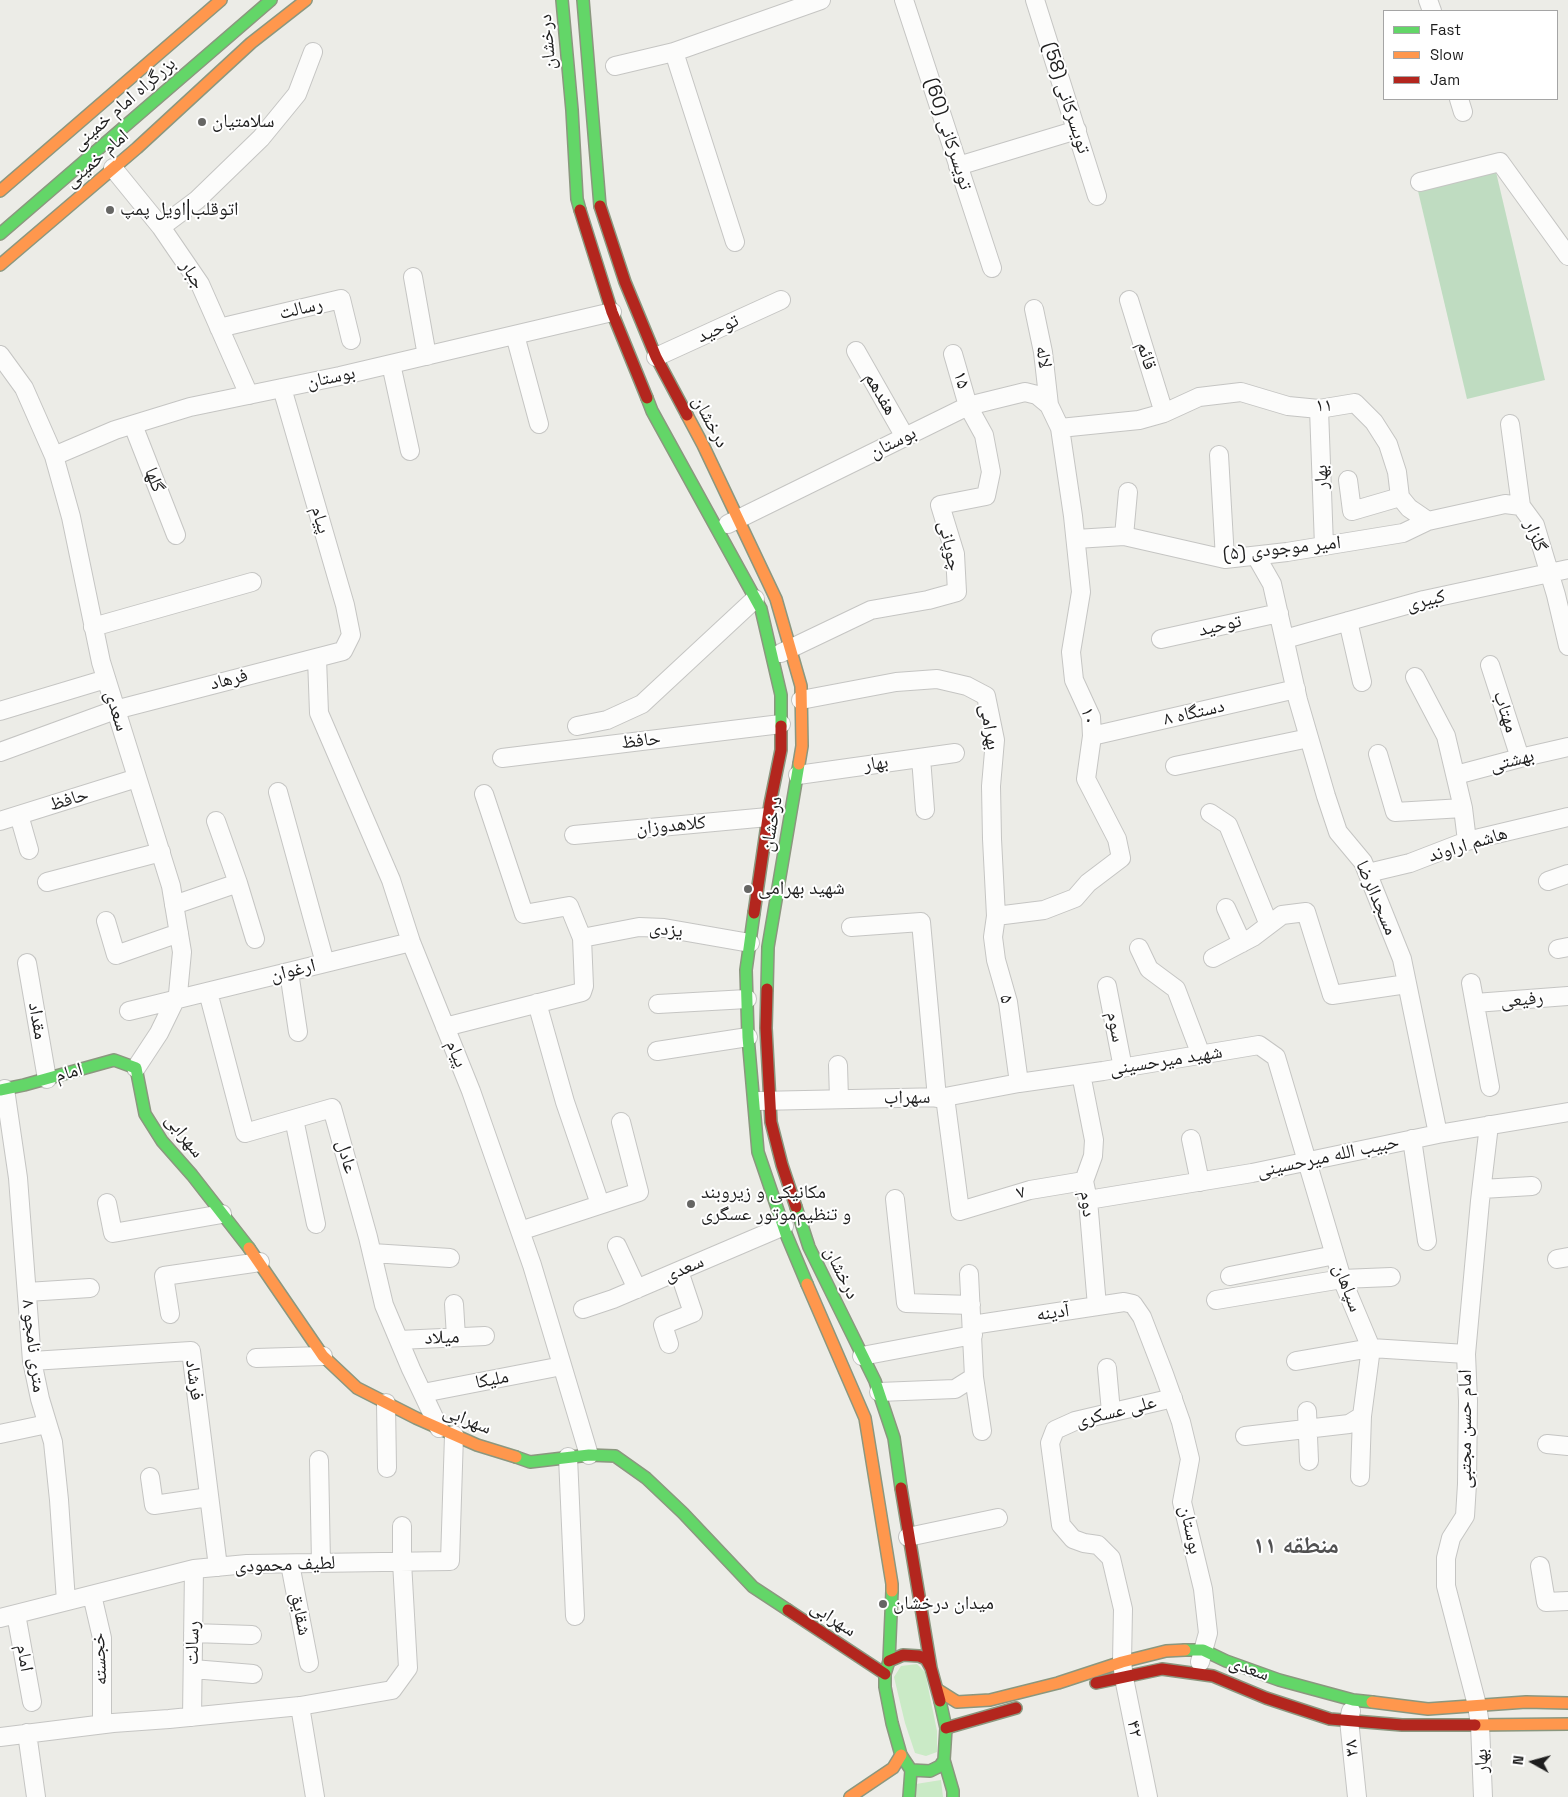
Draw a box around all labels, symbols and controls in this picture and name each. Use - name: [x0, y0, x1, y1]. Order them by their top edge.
- legend: [1383, 10, 1558, 100]
- street label: درخشان: [534, 13, 562, 71]
- text: Fast: [1430, 20, 1461, 39]
- street label: تویسرکانی (58): [1037, 39, 1095, 157]
- text: Slow: [1430, 45, 1464, 64]
- street label: بزرگراه امام خمینی: [67, 53, 181, 155]
- text: Jam: [1430, 70, 1460, 89]
- street label: تویسرکانی (60): [919, 75, 977, 193]
- place label: سلامتیان: [212, 111, 274, 133]
- marker: سلامتیان: [196, 116, 208, 128]
- street label: امام خمینی: [60, 125, 134, 193]
- place label: اتوقلب|اویل پمپ: [120, 199, 239, 221]
- marker: اتوقلب|اویل پمپ: [104, 204, 116, 216]
- street label: جبار: [175, 256, 209, 294]
- street label: رسالت: [277, 293, 325, 325]
- street label: توحید: [694, 310, 742, 348]
- street label: قائم: [1131, 339, 1161, 373]
- street label: لاله: [1030, 344, 1056, 370]
- street label: بوستان: [304, 362, 358, 394]
- street label: هفدهم: [859, 369, 901, 419]
- street label: ۱۵: [948, 369, 974, 391]
- street label: درخشان: [687, 392, 733, 452]
- street label: ۱۱: [1315, 394, 1333, 418]
- street label: بوستان: [866, 422, 920, 464]
- street label: گلها: [139, 464, 169, 496]
- street label: بهار: [1310, 464, 1334, 490]
- street label: پیام: [305, 504, 335, 536]
- street label: گلزار: [1518, 517, 1552, 555]
- street label: چوپانی: [933, 519, 965, 573]
- street label: امیر موجودی (۵): [1222, 531, 1342, 567]
- street label: کبیری: [1404, 585, 1448, 617]
- street label: توحید: [1196, 610, 1244, 642]
- street label: فرهاد: [208, 664, 250, 696]
- street label: سعدی: [99, 688, 133, 734]
- street label: مهتاب: [1488, 688, 1522, 736]
- street label: ۸ دستگاه: [1161, 695, 1227, 731]
- street label: بهرامی: [974, 702, 1004, 752]
- street label: ۱۰: [1075, 705, 1101, 727]
- street label: حافظ: [620, 727, 662, 755]
- street label: بهشتی: [1487, 745, 1537, 777]
- street label: بهار: [862, 751, 890, 777]
- street label: حافظ: [47, 783, 91, 817]
- street label: درخشان: [756, 795, 788, 853]
- street label: کلاهدوزان: [635, 812, 707, 840]
- street label: هاشم اراوند: [1426, 822, 1510, 868]
- street label: مسجدالرضا: [1350, 857, 1402, 939]
- place label: شهید بهرامی: [758, 878, 845, 900]
- marker: شهید بهرامی: [742, 883, 754, 895]
- street label: یزدی: [648, 917, 684, 943]
- street label: ارغوان: [268, 954, 318, 988]
- street label: رفیعی: [1500, 987, 1544, 1013]
- street label: ۵: [994, 992, 1018, 1006]
- street label: مقداد: [23, 1001, 51, 1041]
- street label: سوم: [1101, 1010, 1129, 1044]
- street label: پیام: [440, 1037, 472, 1071]
- street label: شهید میرحسینی: [1108, 1041, 1224, 1081]
- street label: امام: [53, 1058, 85, 1088]
- street label: سهراب: [884, 1086, 930, 1110]
- street label: سهرابی: [160, 1109, 208, 1163]
- street label: حبیب الله میرحسینی: [1255, 1131, 1401, 1183]
- street label: عادل: [331, 1138, 361, 1176]
- street label: ۷: [1014, 1181, 1028, 1205]
- place label: مکانیکی و زیروبند و تنظیم‌موتور عسگری: [701, 1182, 851, 1226]
- street label: دوم: [1074, 1190, 1100, 1218]
- marker: مکانیکی و زیروبند و تنظیم‌موتور عسگری: [685, 1198, 697, 1210]
- street label: درخشان: [819, 1243, 863, 1303]
- street label: سعدی: [661, 1250, 707, 1288]
- street label: سپاهان: [1327, 1261, 1367, 1315]
- street label: ۸ متری نامجو: [16, 1298, 50, 1394]
- street label: آدینه: [1035, 1299, 1071, 1327]
- street label: میلاد: [424, 1326, 460, 1350]
- street label: فرشاد: [180, 1358, 208, 1402]
- street label: ملیکا: [473, 1366, 511, 1394]
- street label: امام حسن مجتبی: [1455, 1369, 1477, 1489]
- street label: علی عسکری: [1073, 1391, 1159, 1433]
- street label: سهرابی: [439, 1400, 495, 1440]
- street label: بوستان: [1174, 1503, 1206, 1557]
- district label: منطقه ۱۱: [1253, 1532, 1339, 1560]
- street label: لطیف محمودی: [234, 1552, 336, 1578]
- street label: شقایق: [285, 1591, 315, 1637]
- place label: میدان درخشان: [893, 1593, 994, 1615]
- street label: سهرابی: [806, 1596, 860, 1642]
- marker: میدان درخشان: [877, 1598, 889, 1610]
- street label: رسالت: [181, 1621, 205, 1665]
- street label: خجسته: [87, 1632, 113, 1686]
- street label: امام: [10, 1643, 38, 1673]
- street label: سعدی: [1226, 1651, 1272, 1687]
- street label: ۴۲: [1121, 1718, 1147, 1740]
- north arrow: [1508, 1737, 1558, 1787]
- street label: ۳۸: [1340, 1738, 1364, 1758]
- street label: بهار: [1470, 1748, 1494, 1774]
- text: N: [1509, 1754, 1528, 1766]

